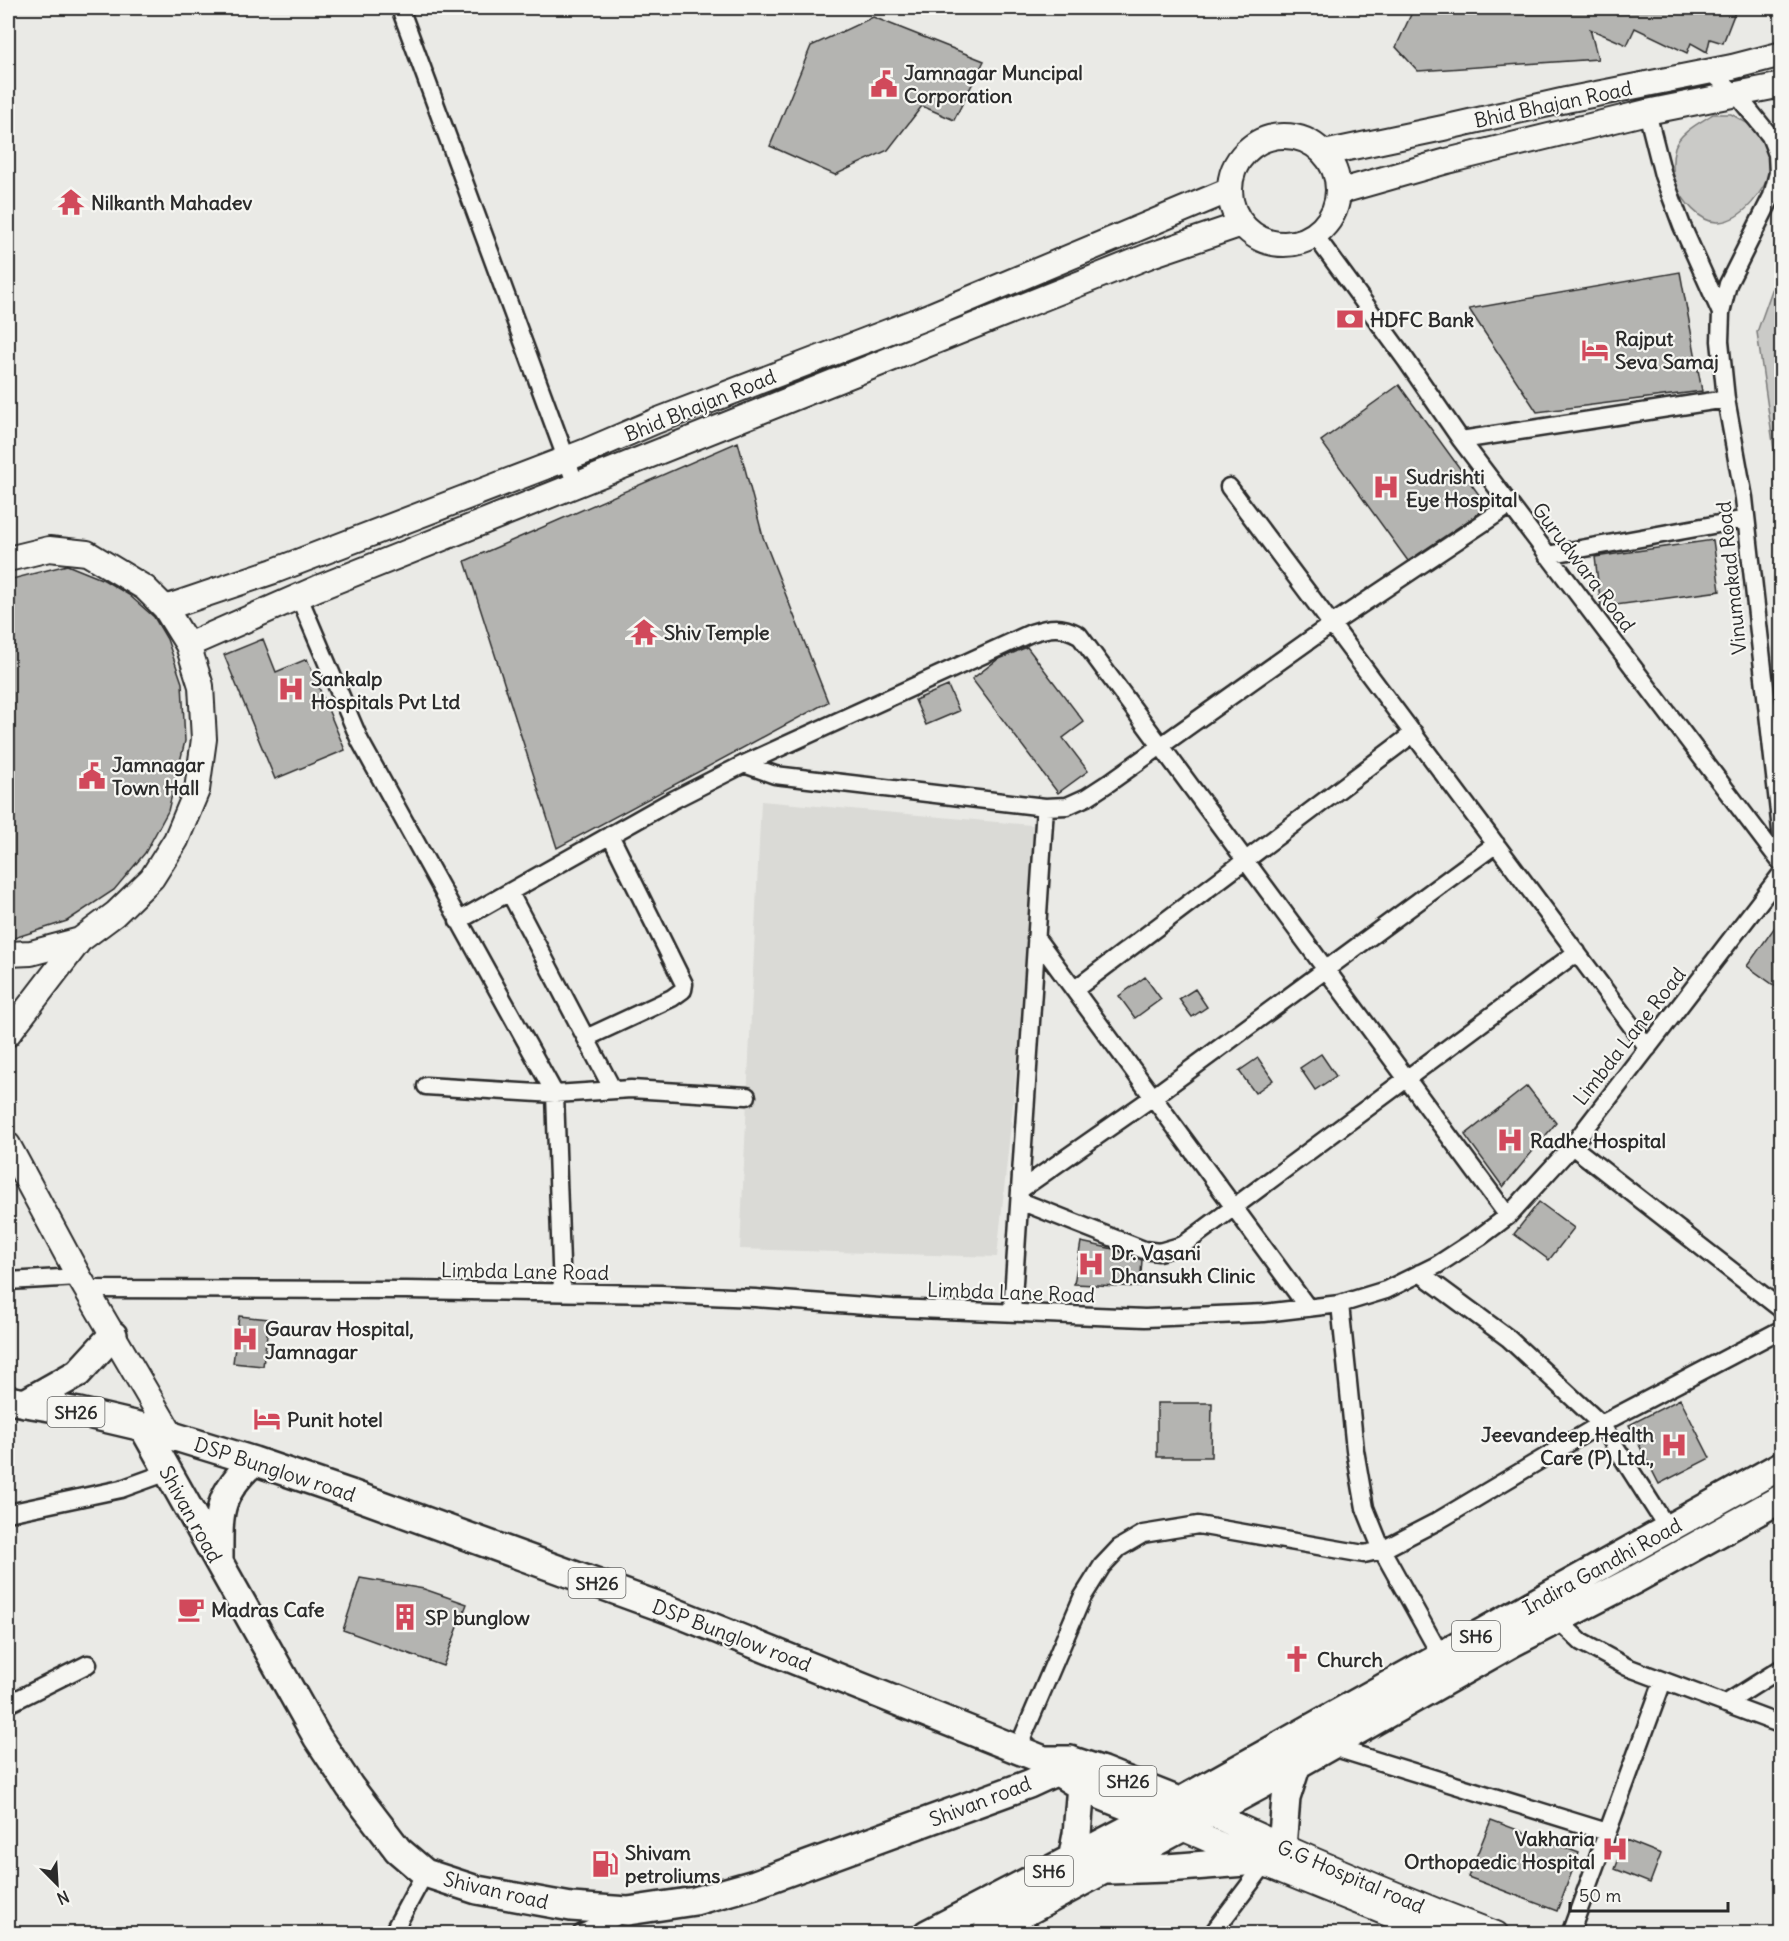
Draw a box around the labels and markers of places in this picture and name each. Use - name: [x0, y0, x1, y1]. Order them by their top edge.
- place label: Jamnagar Muncipal Corporation: [904, 60, 1083, 108]
- public building icon: Jamnagar Muncipal Corporation: [869, 69, 899, 99]
- temple icon: Nilkanth Mahadev: [56, 187, 86, 217]
- place label: Nilkanth Mahadev: [91, 190, 252, 215]
- bank icon: HDFC Bank: [1335, 304, 1365, 334]
- place label: HDFC Bank: [1370, 307, 1474, 332]
- place label: Rajput Seva Samaj: [1615, 326, 1719, 374]
- hotel icon: Rajput Seva Samaj: [1580, 335, 1610, 365]
- place label: Sudrishti Eye Hospital: [1406, 464, 1518, 512]
- hospital icon: Sudrishti Eye Hospital: [1371, 472, 1401, 502]
- temple icon: Shiv Temple: [629, 617, 659, 647]
- place label: Shiv Temple: [664, 620, 770, 645]
- place label: Sankalp Hospitals Pvt Ltd: [311, 666, 460, 714]
- hospital icon: Sankalp Hospitals Pvt Ltd: [276, 674, 306, 704]
- place label: Jamnagar Town Hall: [112, 752, 206, 800]
- public building icon: Jamnagar Town Hall: [77, 761, 107, 791]
- hospital icon: Radhe Hospital: [1495, 1125, 1525, 1155]
- place label: Radhe Hospital: [1530, 1128, 1666, 1153]
- place label: Dr. Vasani Dhansukh Clinic: [1111, 1240, 1255, 1288]
- hospital icon: Dr. Vasani Dhansukh Clinic: [1076, 1249, 1106, 1279]
- place label: Gaurav Hospital, Jamnagar: [265, 1316, 414, 1364]
- hospital icon: Gaurav Hospital, Jamnagar: [230, 1324, 260, 1354]
- hotel icon: Punit hotel: [252, 1404, 282, 1434]
- place label: Punit hotel: [287, 1407, 383, 1432]
- place label: Jeevandeep Health Care (P) Ltd.,: [1481, 1422, 1654, 1470]
- hospital icon: Jeevandeep Health Care (P) Ltd.,: [1659, 1430, 1689, 1460]
- cafe icon: Madras Cafe: [176, 1594, 206, 1624]
- place label: Madras Cafe: [211, 1597, 325, 1622]
- building icon: SP bunglow: [390, 1602, 420, 1632]
- place label: SP bunglow: [425, 1605, 530, 1630]
- church icon: Church: [1282, 1644, 1312, 1674]
- place label: Church: [1317, 1647, 1383, 1672]
- place label: Vakharia Orthopaedic Hospital: [1404, 1826, 1596, 1874]
- hospital icon: Vakharia Orthopaedic Hospital: [1600, 1834, 1630, 1864]
- place label: Shivam petroliums: [625, 1840, 720, 1888]
- fuel station icon: Shivam petroliums: [590, 1849, 620, 1879]

